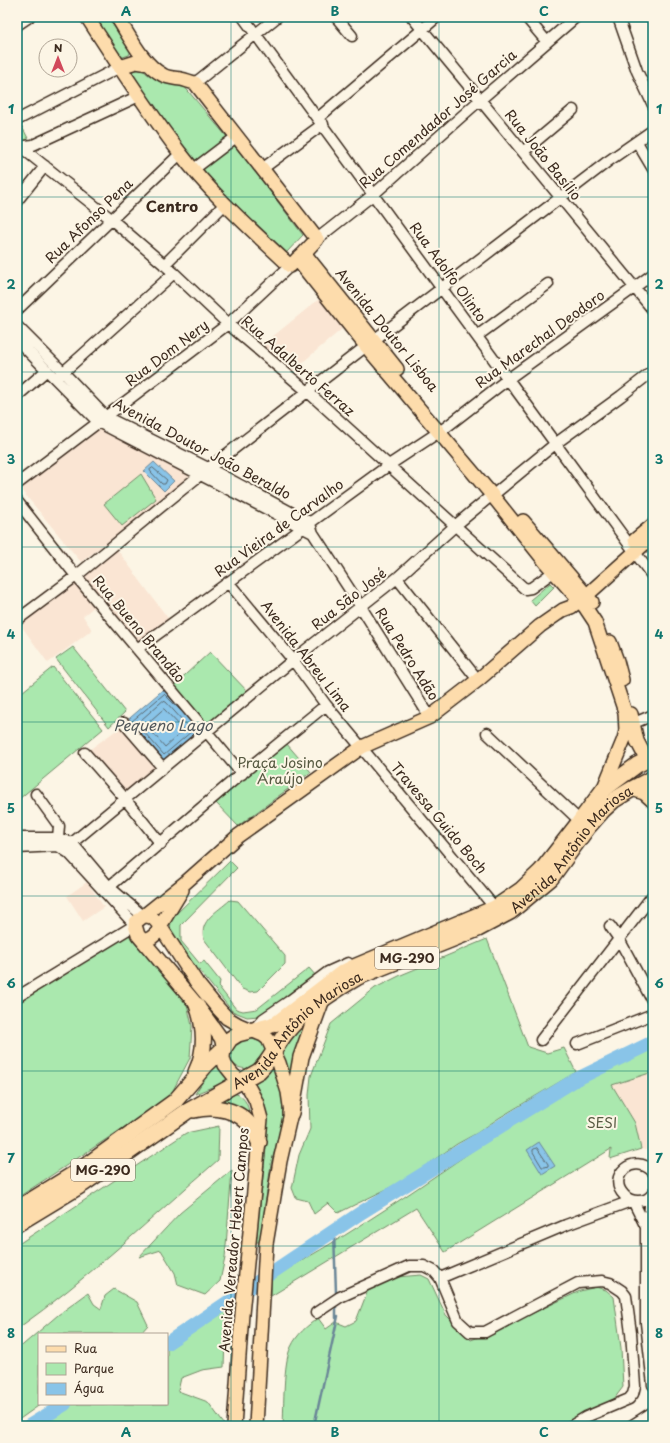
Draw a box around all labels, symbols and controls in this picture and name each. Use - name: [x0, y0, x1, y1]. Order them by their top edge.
- text: A: [121, 1, 131, 20]
- text: B: [331, 1, 340, 20]
- text: C: [539, 1, 549, 20]
- north arrow: [38, 38, 78, 78]
- text: N: [54, 39, 63, 56]
- street label: Rua Comendador José Garcia: [354, 44, 521, 193]
- text: 1: [8, 99, 14, 118]
- text: 1: [656, 99, 662, 118]
- street label: Rua João Basílio: [500, 105, 587, 205]
- street label: Rua Afonso Pena: [40, 173, 137, 268]
- district label: Centro: [146, 194, 198, 217]
- street label: Rua Adolfo Olinto: [405, 218, 492, 326]
- street label: Avenida Doutor Lisboa: [331, 263, 444, 396]
- text: 2: [6, 274, 16, 293]
- text: 2: [654, 274, 664, 293]
- street label: Rua Marechal Deodoro: [471, 284, 609, 393]
- street label: Rua Adalberto Ferraz: [237, 310, 360, 421]
- street label: Rua Dom Nery: [121, 314, 213, 391]
- street label: Avenida Doutor João Beraldo: [110, 393, 295, 505]
- text: 3: [7, 449, 16, 468]
- text: 3: [655, 449, 664, 468]
- street label: Rua Vieira de Carvalho: [210, 473, 348, 582]
- street label: Rua São José: [307, 563, 391, 635]
- street label: Rua Bueno Brandão: [88, 571, 191, 687]
- street label: Avenida Abreu Lima: [256, 596, 357, 716]
- street label: Rua Pedro Adão: [370, 603, 445, 704]
- text: 4: [7, 624, 16, 643]
- text: 4: [655, 624, 664, 643]
- water label: Pequeno Lago: [114, 713, 214, 736]
- park label: Praça Josino Araújo: [237, 752, 323, 789]
- street label: Travessa Guido Boch: [386, 757, 493, 878]
- street label: Avenida Antônio Mariosa: [505, 780, 637, 918]
- text: 5: [7, 798, 15, 817]
- text: 5: [655, 798, 663, 817]
- road number: MG-290: [375, 947, 439, 969]
- street label: Avenida Antônio Mariosa: [228, 966, 366, 1094]
- text: 6: [6, 973, 16, 992]
- text: 6: [654, 973, 664, 992]
- park label: SESI: [587, 1112, 617, 1133]
- street label: Avenida Vereador Hebert Campos: [213, 1127, 254, 1353]
- text: 7: [7, 1148, 15, 1167]
- text: 7: [655, 1148, 663, 1167]
- road number: MG-290: [71, 1159, 135, 1181]
- text: 8: [7, 1323, 15, 1342]
- text: 8: [655, 1323, 663, 1342]
- legend: [38, 1333, 168, 1405]
- text: Rua: [74, 1339, 98, 1357]
- text: Parque: [74, 1359, 114, 1377]
- text: Água: [74, 1379, 105, 1397]
- text: A: [121, 1422, 131, 1441]
- text: B: [331, 1422, 340, 1441]
- text: C: [539, 1422, 549, 1441]

